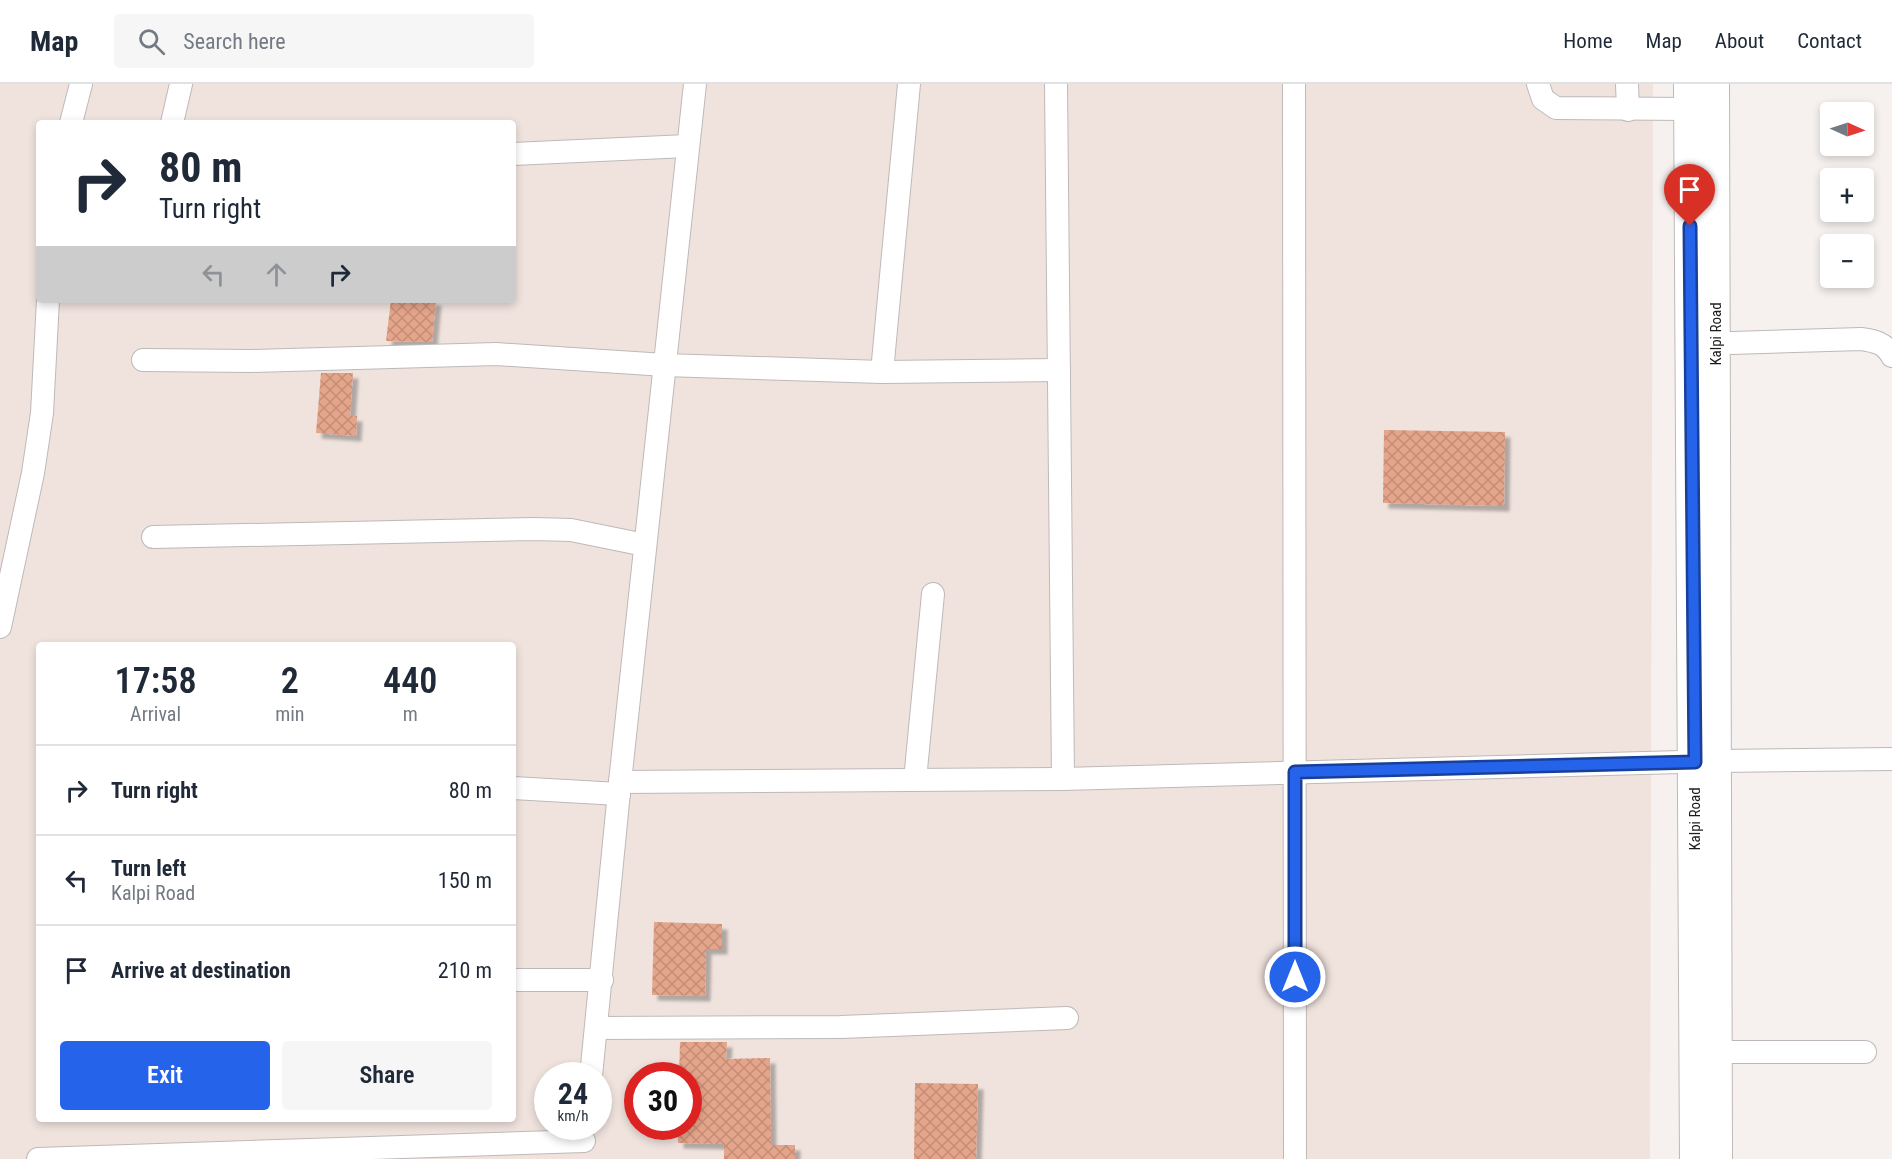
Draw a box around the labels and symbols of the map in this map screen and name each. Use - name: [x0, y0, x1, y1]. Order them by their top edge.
- north arrow: [1820, 102, 1874, 156]
- pin: [1664, 164, 1715, 226]
- street label: Kalpi Road: [1707, 302, 1725, 366]
- street label: Kalpi Road: [1686, 787, 1704, 851]
- position arrow: [1263, 945, 1327, 1009]
- speed limit sign: 30: [624, 1062, 702, 1140]

